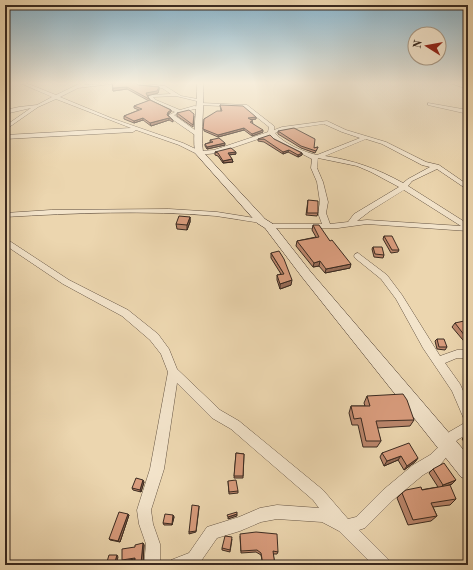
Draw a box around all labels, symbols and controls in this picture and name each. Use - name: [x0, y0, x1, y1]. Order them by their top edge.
- north arrow: [407, 26, 447, 66]
- text: N: [412, 39, 425, 50]

